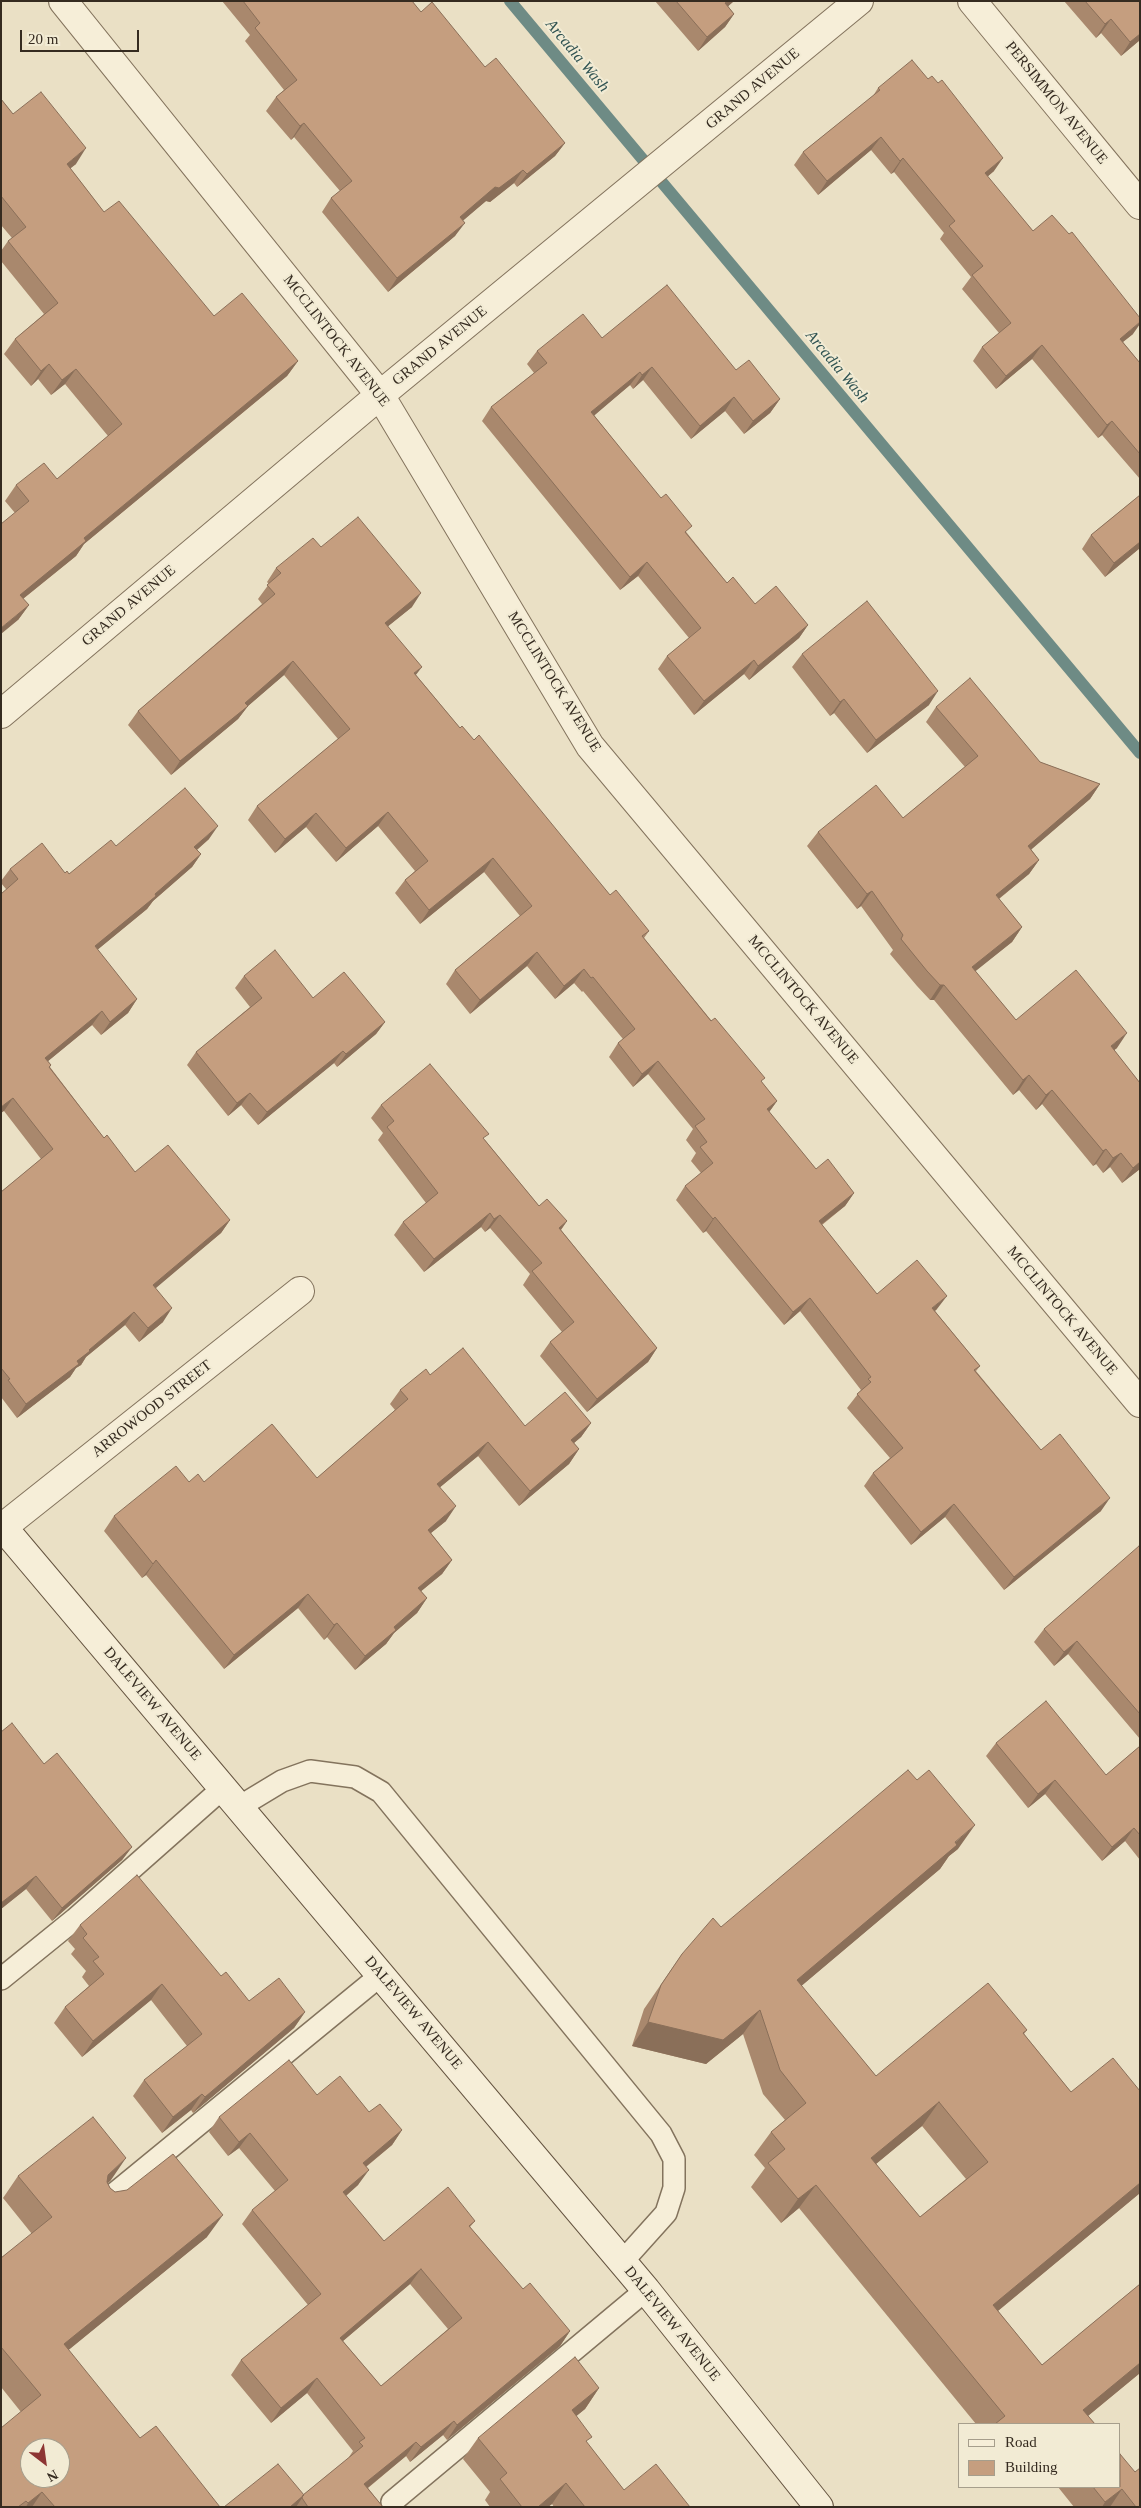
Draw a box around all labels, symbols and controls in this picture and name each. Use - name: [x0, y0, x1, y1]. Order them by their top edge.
- water label: Arcadia Wash: [541, 16, 613, 96]
- scale bar: [22, 20, 141, 52]
- text: 20 m: [28, 31, 58, 47]
- street label: PERSIMMON AVENUE: [1001, 38, 1111, 168]
- street label: GRAND AVENUE: [702, 45, 804, 133]
- street label: MCCLINTOCK AVENUE: [279, 271, 393, 411]
- street label: GRAND AVENUE: [389, 302, 491, 390]
- water label: Arcadia Wash: [801, 327, 873, 407]
- street label: GRAND AVENUE: [78, 562, 180, 650]
- street label: MCCLINTOCK AVENUE: [503, 608, 605, 756]
- street label: MCCLINTOCK AVENUE: [744, 932, 862, 1068]
- street label: MCCLINTOCK AVENUE: [1003, 1243, 1121, 1379]
- street label: ARROWOOD STREET: [89, 1357, 215, 1461]
- street label: DALEVIEW AVENUE: [99, 1644, 205, 1764]
- street label: DALEVIEW AVENUE: [360, 1953, 466, 2073]
- street label: DALEVIEW AVENUE: [620, 2263, 724, 2385]
- legend: [958, 2423, 1121, 2488]
- text: Road: [1005, 2434, 1037, 2450]
- north arrow: [20, 2438, 70, 2488]
- text: Building: [1005, 2459, 1058, 2475]
- text: N: [44, 2467, 60, 2485]

